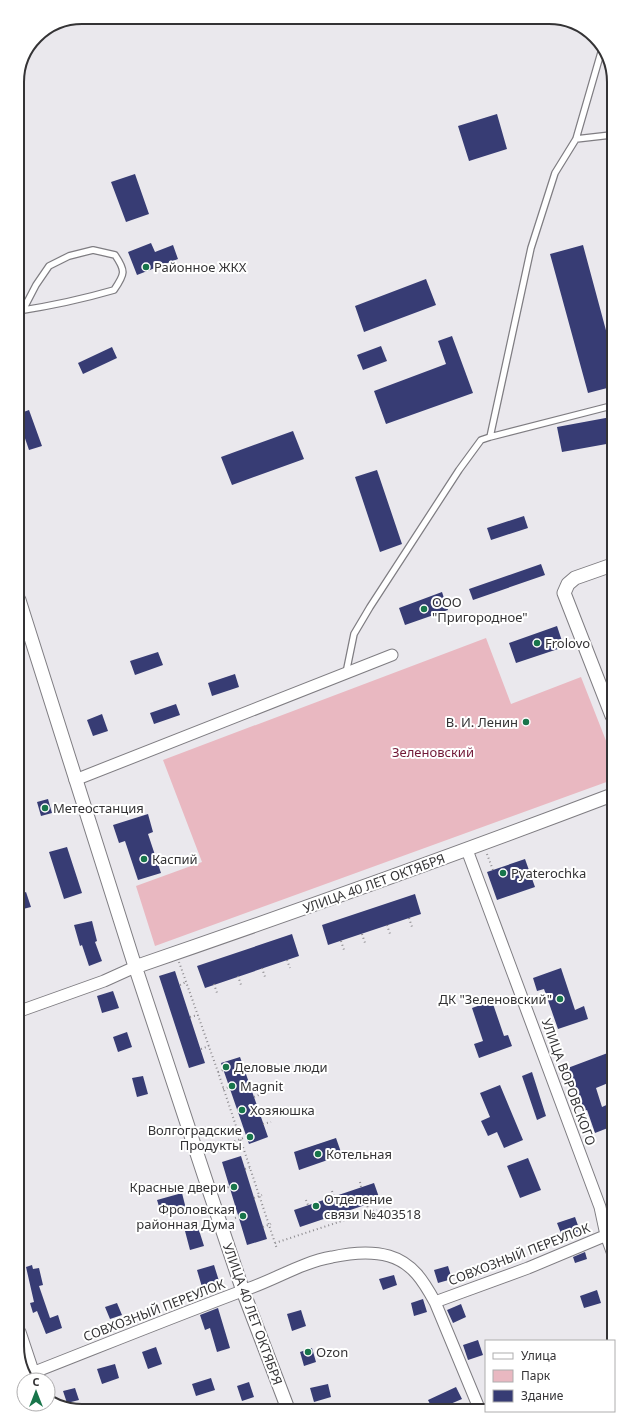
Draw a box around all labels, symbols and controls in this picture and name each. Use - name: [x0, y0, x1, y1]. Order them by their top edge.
- place label: Районное ЖКХ: [154, 258, 247, 276]
- marker: Районное ЖКХ: [141, 262, 151, 272]
- place label: ООО "Пригородное": [432, 593, 528, 626]
- marker: ООО "Пригородное": [419, 604, 429, 614]
- place label: Frolovo: [545, 634, 590, 652]
- marker: Frolovo: [532, 638, 542, 648]
- place label: В. И. Ленин: [446, 713, 518, 731]
- marker: В. И. Ленин: [521, 717, 531, 727]
- park label: Зеленовский: [392, 743, 474, 761]
- place label: Метеостанция: [53, 799, 144, 817]
- marker: Метеостанция: [40, 803, 50, 813]
- street label: УЛИЦА 40 ЛЕТ ОКТЯБРЯ: [300, 849, 448, 917]
- place label: Каспий: [152, 850, 198, 868]
- marker: Каспий: [139, 854, 149, 864]
- place label: Pyaterochka: [511, 864, 586, 882]
- marker: Pyaterochka: [498, 868, 508, 878]
- place label: ДК "Зеленовский": [438, 990, 552, 1008]
- marker: ДК "Зеленовский": [555, 994, 565, 1004]
- street label: УЛИЦА ВОРОВСКОГО: [538, 1016, 600, 1148]
- place label: Деловые люди: [234, 1058, 328, 1076]
- marker: Деловые люди: [221, 1062, 231, 1072]
- place label: Magnit: [240, 1077, 283, 1095]
- marker: Magnit: [227, 1081, 237, 1091]
- place label: Хозяюшка: [250, 1101, 315, 1119]
- marker: Хозяюшка: [237, 1105, 247, 1115]
- place label: Волгоградские Продукты: [148, 1121, 242, 1154]
- marker: Волгоградские Продукты: [245, 1132, 255, 1142]
- place label: Котельная: [326, 1145, 392, 1163]
- marker: Котельная: [313, 1149, 323, 1159]
- place label: Красные двери: [130, 1178, 226, 1196]
- marker: Красные двери: [229, 1182, 239, 1192]
- place label: Отделение связи №403518: [324, 1190, 421, 1223]
- place label: Фроловская районная Дума: [136, 1200, 235, 1233]
- marker: Отделение связи №403518: [311, 1201, 321, 1211]
- marker: Фроловская районная Дума: [238, 1211, 248, 1221]
- street label: СОВХОЗНЫЙ ПЕРЕУЛОК: [445, 1219, 593, 1289]
- street label: УЛИЦА 40 ЛЕТ ОКТЯБРЯ: [219, 1240, 287, 1388]
- street label: СОВХОЗНЫЙ ПЕРЕУЛОК: [80, 1275, 228, 1345]
- legend: [485, 1340, 615, 1412]
- place label: Ozon: [316, 1343, 348, 1361]
- marker: Ozon: [303, 1347, 313, 1357]
- text: Улица: [521, 1347, 556, 1364]
- text: Парк: [521, 1367, 551, 1384]
- north arrow: [16, 1372, 56, 1412]
- text: С: [32, 1374, 40, 1389]
- text: Здание: [521, 1387, 564, 1404]

